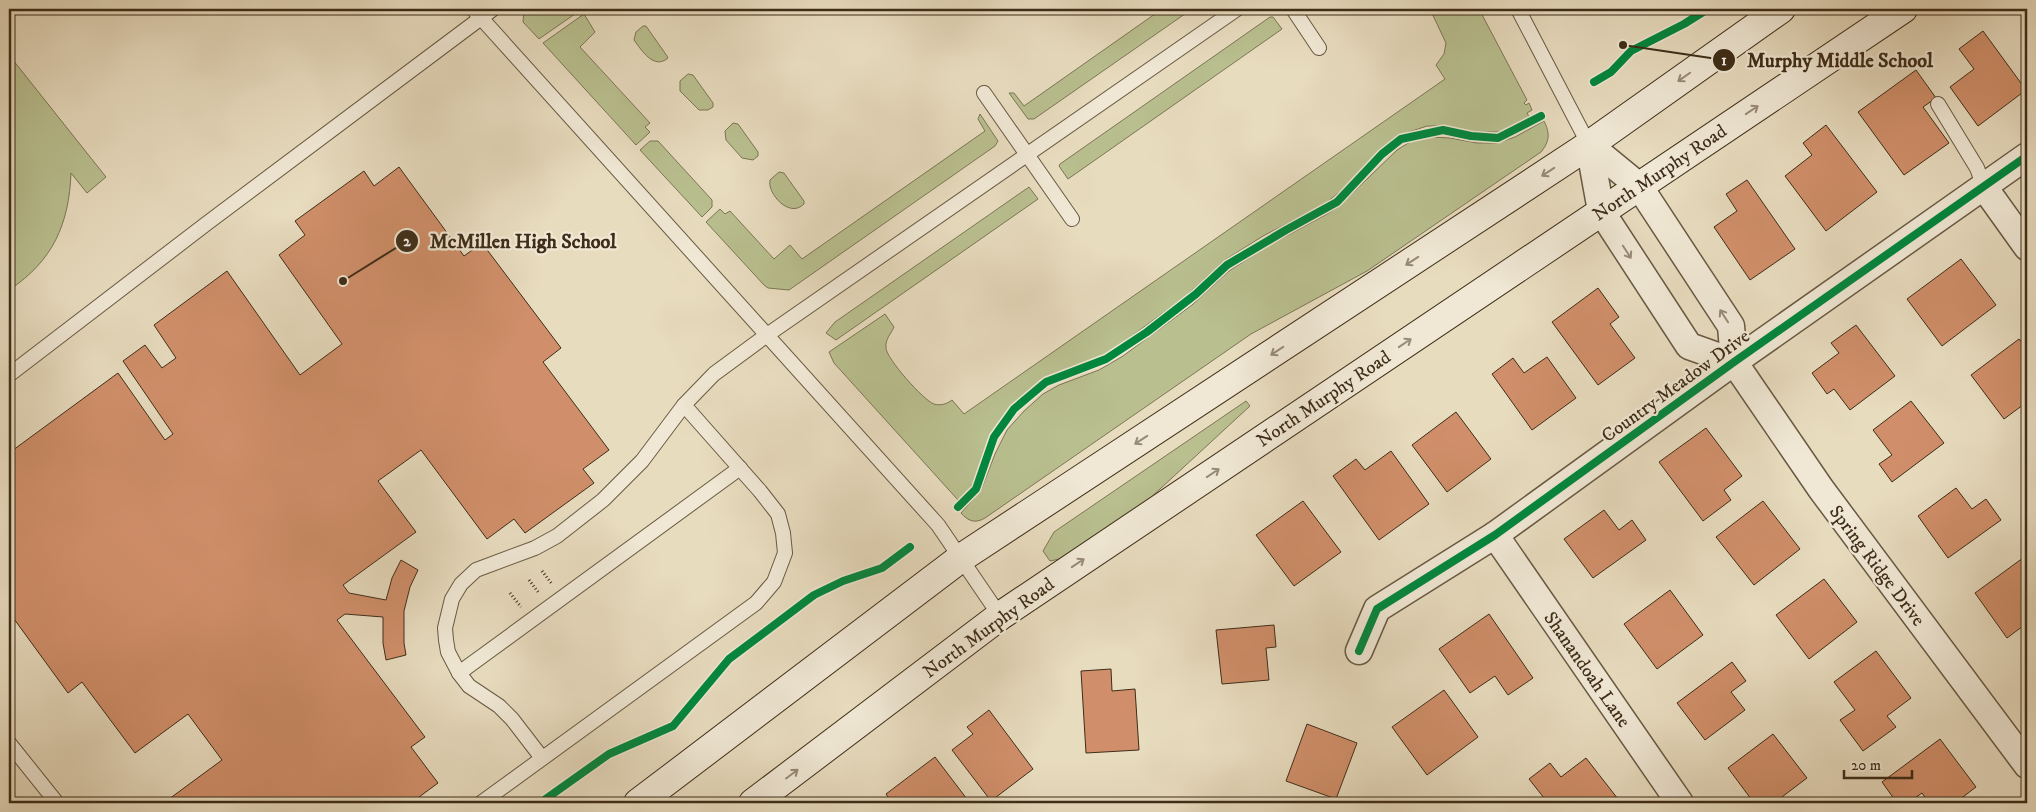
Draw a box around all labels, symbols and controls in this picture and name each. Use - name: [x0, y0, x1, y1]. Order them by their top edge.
- callout: Murphy Middle School: [1712, 42, 1943, 77]
- text: Murphy Middle School: [1747, 49, 1934, 74]
- text: 1: [1721, 51, 1727, 70]
- one-way arrow: [1678, 72, 1692, 82]
- one-way arrow: [1745, 105, 1759, 115]
- street label: North Murphy Road: [1588, 120, 1732, 227]
- one-way arrow: [1541, 167, 1555, 177]
- callout: McMillen High School: [395, 224, 626, 259]
- text: McMillen High School: [430, 230, 617, 255]
- text: 2: [403, 232, 411, 251]
- one-way arrow: [1623, 244, 1633, 258]
- one-way arrow: [1406, 257, 1420, 267]
- one-way arrow: [1719, 309, 1729, 323]
- street label: Country Meadow Drive: [1597, 325, 1754, 448]
- one-way arrow: [1398, 337, 1412, 347]
- street label: North Murphy Road: [1252, 346, 1396, 453]
- one-way arrow: [1270, 346, 1284, 356]
- one-way arrow: [1134, 435, 1148, 445]
- one-way arrow: [1205, 467, 1219, 477]
- street label: Spring Ridge Drive: [1824, 501, 1930, 631]
- one-way arrow: [1071, 558, 1085, 569]
- street label: North Murphy Road: [919, 573, 1059, 684]
- street label: Shanandoah Lane: [1538, 607, 1635, 732]
- scale bar: [1844, 747, 1911, 779]
- text: 20 m: [1851, 756, 1881, 775]
- one-way arrow: [785, 768, 798, 779]

